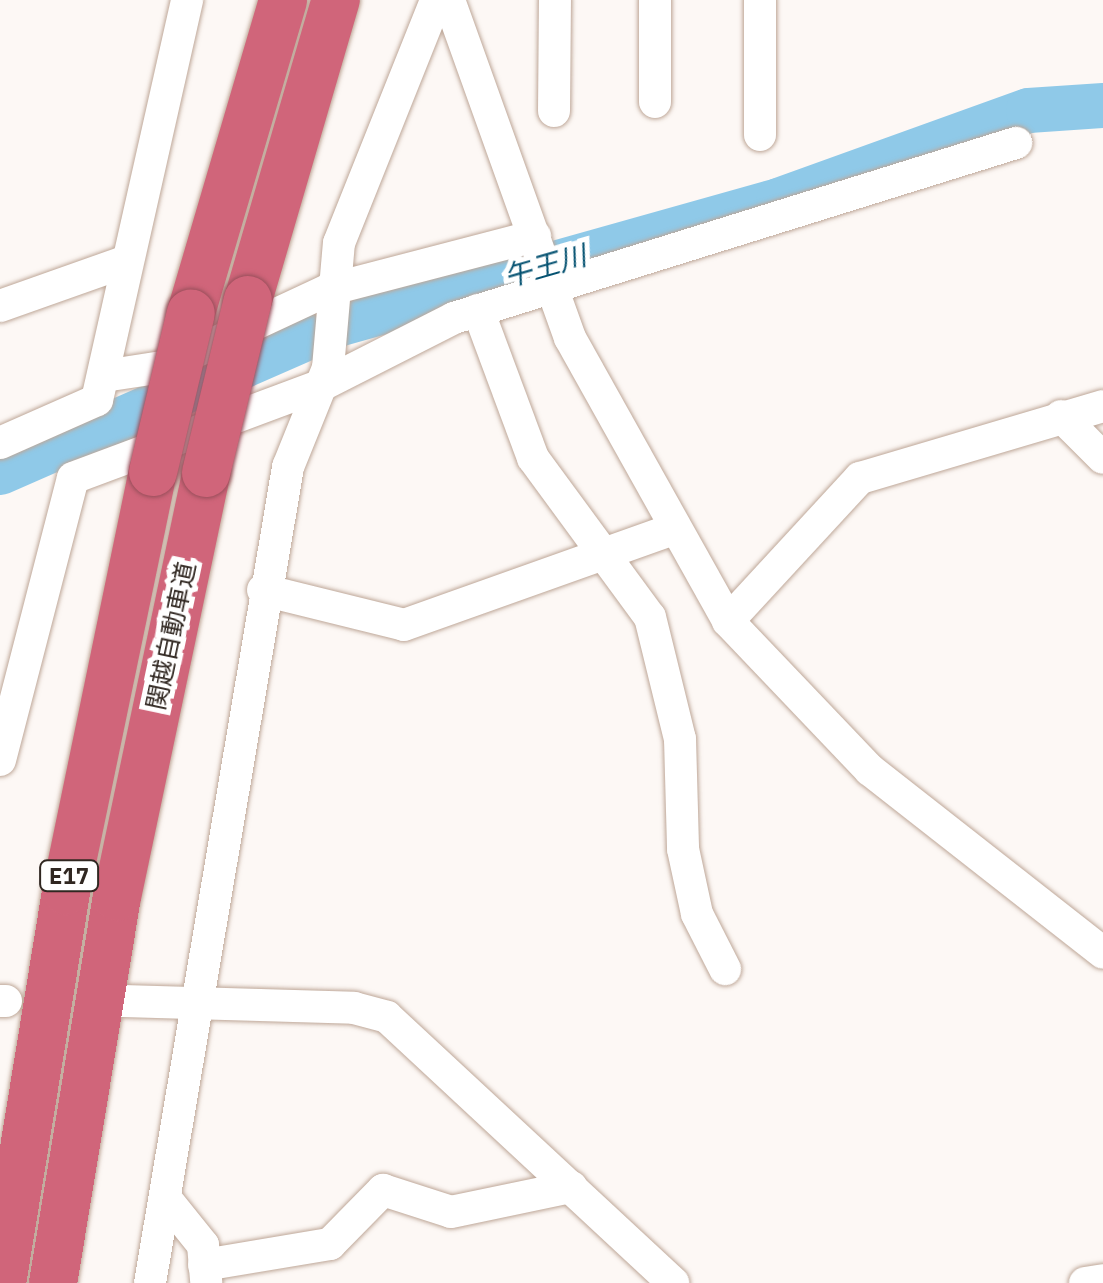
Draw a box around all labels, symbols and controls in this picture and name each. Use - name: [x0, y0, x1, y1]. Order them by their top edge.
- water label: 午王川: [500, 238, 590, 294]
- street label: 関越自動車道: [141, 560, 201, 712]
- road number: E17: [39, 859, 99, 893]

